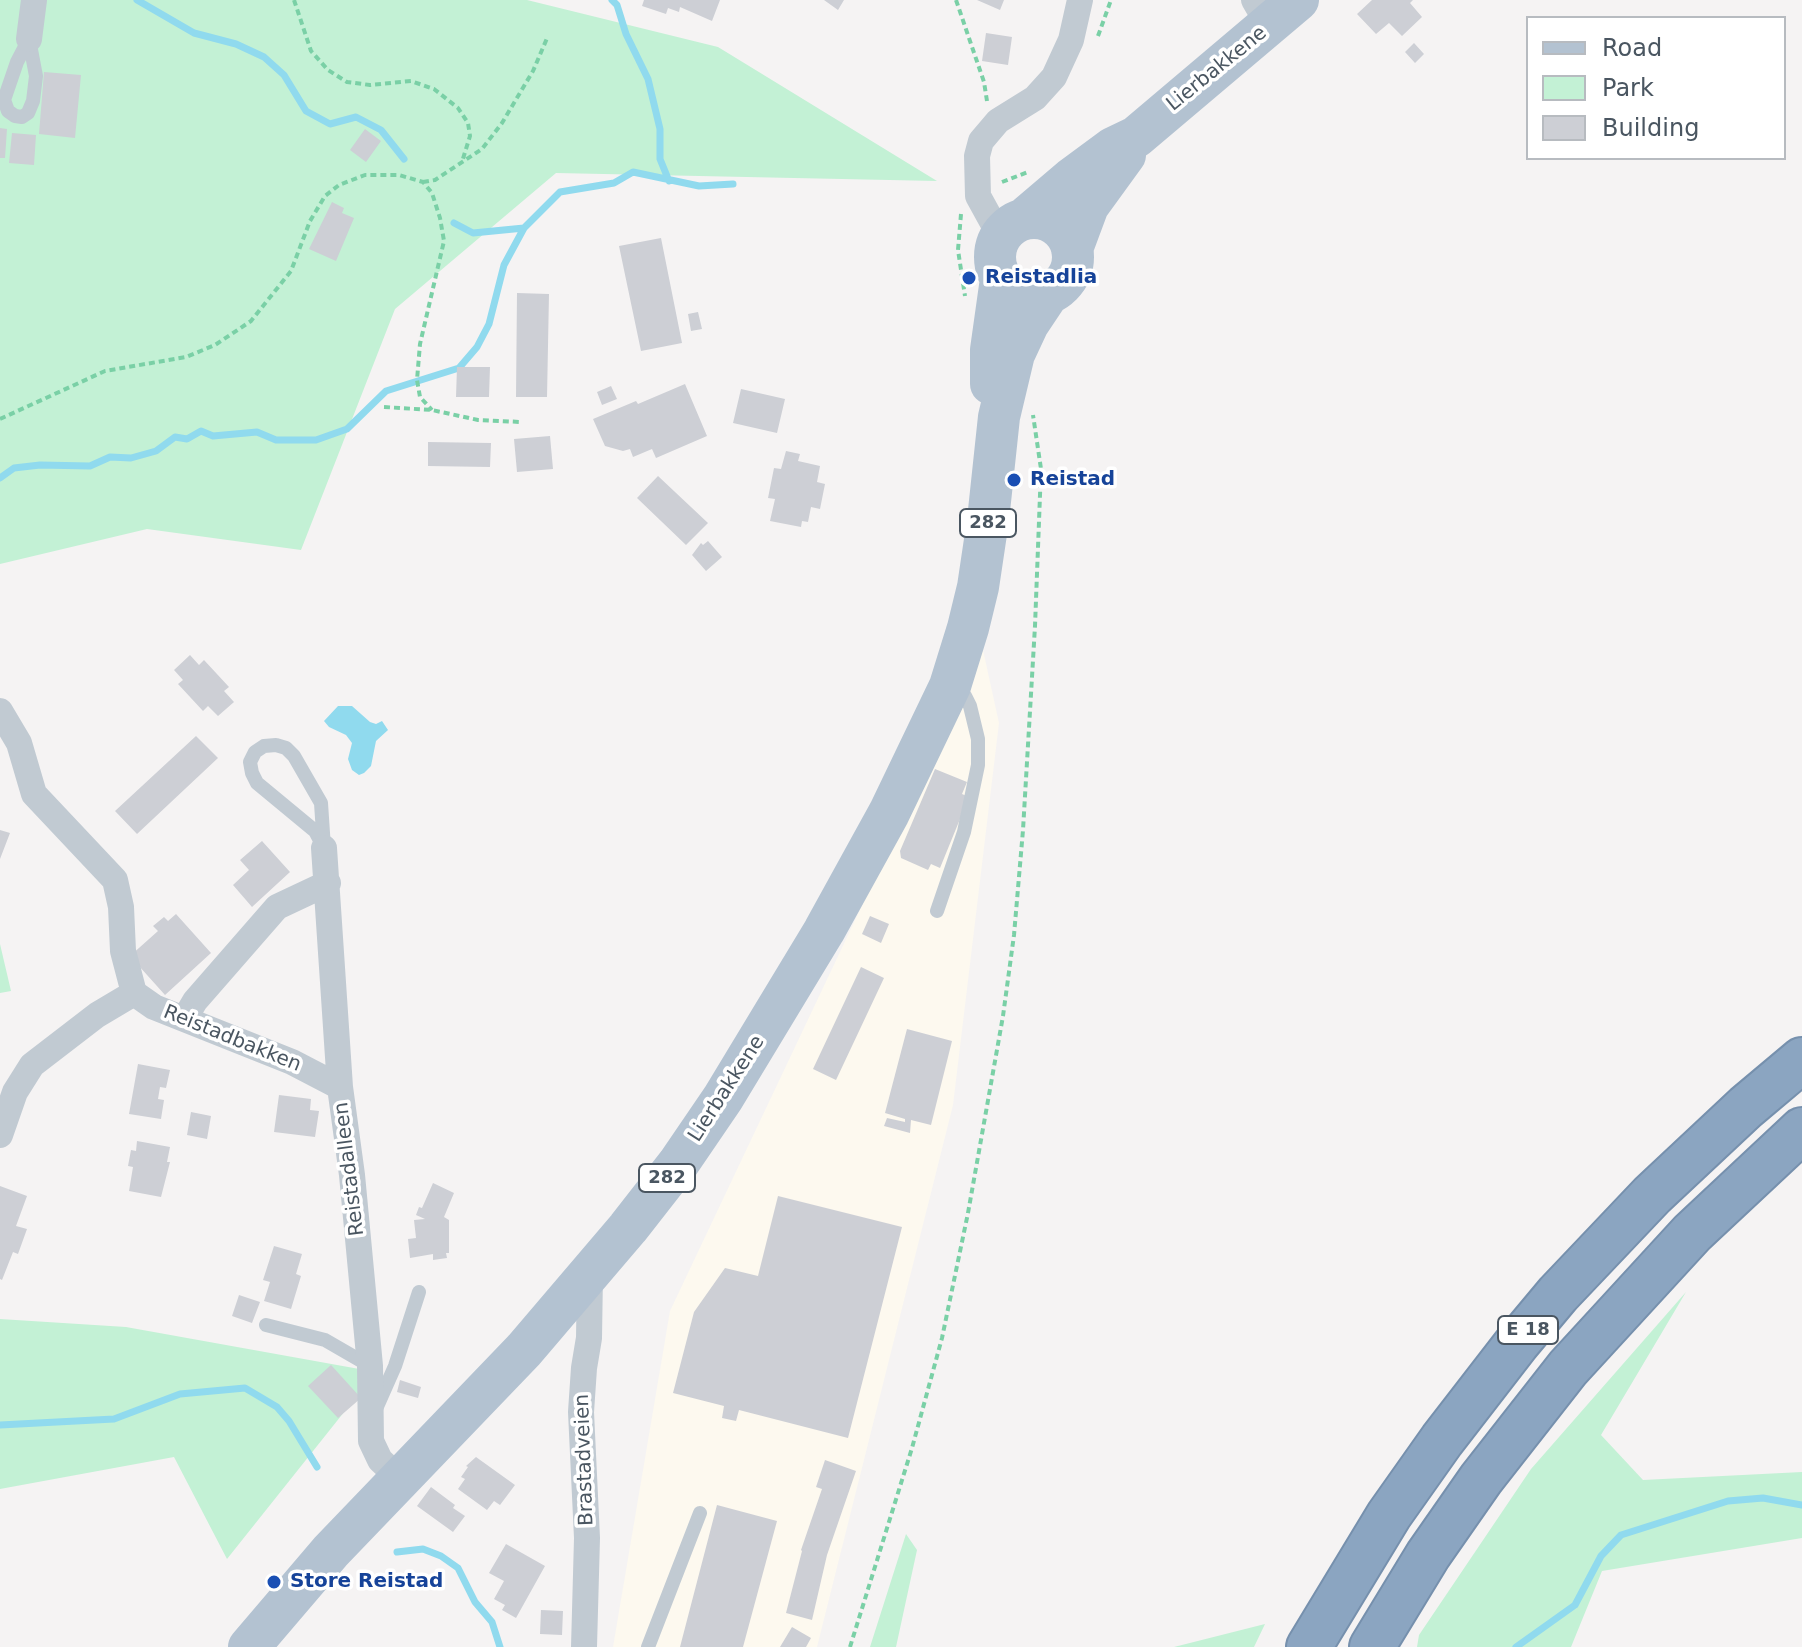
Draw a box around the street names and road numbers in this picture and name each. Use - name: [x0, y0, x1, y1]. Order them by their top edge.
- street label: Lierbakkene: [1162, 21, 1272, 117]
- road number: 282: [960, 509, 1016, 537]
- street label: Reistadbakken: [160, 1000, 304, 1078]
- street label: Lierbakkene: [684, 1031, 770, 1147]
- street label: Reistadalleen: [330, 1101, 370, 1237]
- road number: 282: [639, 1164, 695, 1192]
- road number: E 18: [1498, 1316, 1558, 1344]
- street label: Brastadveien: [571, 1394, 599, 1526]

